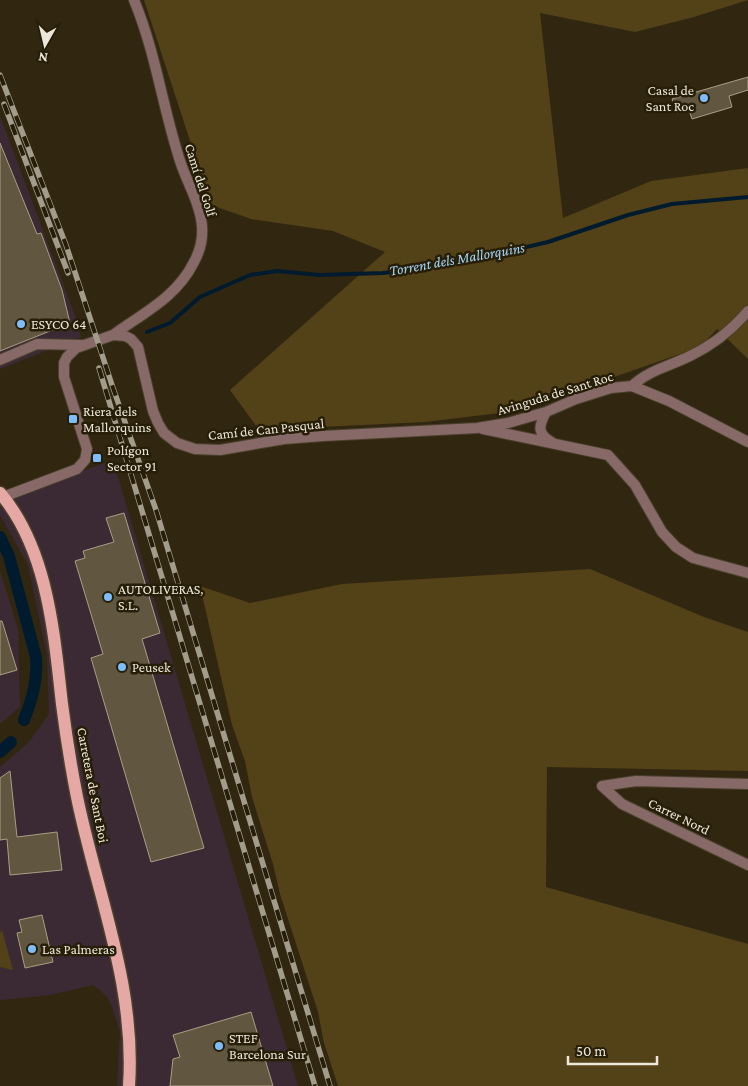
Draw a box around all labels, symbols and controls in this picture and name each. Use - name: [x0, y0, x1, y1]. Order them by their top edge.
- north arrow: [20, 20, 70, 70]
- text: N: [37, 49, 49, 66]
- place label: Casal de Sant Roc: [646, 82, 694, 114]
- marker: Casal de Sant Roc: [698, 92, 710, 104]
- street label: Camí del Golf: [182, 142, 221, 219]
- water label: Torrent dels Mallorquins: [388, 239, 526, 280]
- place label: ESYCO 64: [31, 316, 86, 332]
- marker: ESYCO 64: [15, 318, 27, 330]
- street label: Avinguda de Sant Roc: [495, 368, 615, 418]
- place label: Riera dels Mallorquins: [83, 403, 151, 435]
- marker: Riera dels Mallorquins: [67, 413, 79, 425]
- street label: Camí de Can Pasqual: [207, 415, 325, 443]
- place label: Polígon Sector 91: [107, 442, 157, 474]
- marker: Polígon Sector 91: [91, 452, 103, 464]
- place label: AUTOLIVERAS, S.L.: [118, 581, 204, 613]
- marker: AUTOLIVERAS, S.L.: [102, 591, 114, 603]
- place label: Peusek: [132, 659, 171, 675]
- marker: Peusek: [116, 661, 128, 673]
- street label: Carretera de Sant Boi: [74, 726, 112, 844]
- street label: Carrer Nord: [646, 794, 713, 838]
- place label: Las Palmeras: [42, 941, 115, 957]
- marker: Las Palmeras: [26, 943, 38, 955]
- place label: STEF Barcelona Sur: [229, 1030, 306, 1062]
- scale bar: [568, 1034, 657, 1066]
- marker: STEF Barcelona Sur: [213, 1040, 225, 1052]
- text: 50 m: [576, 1043, 606, 1059]

